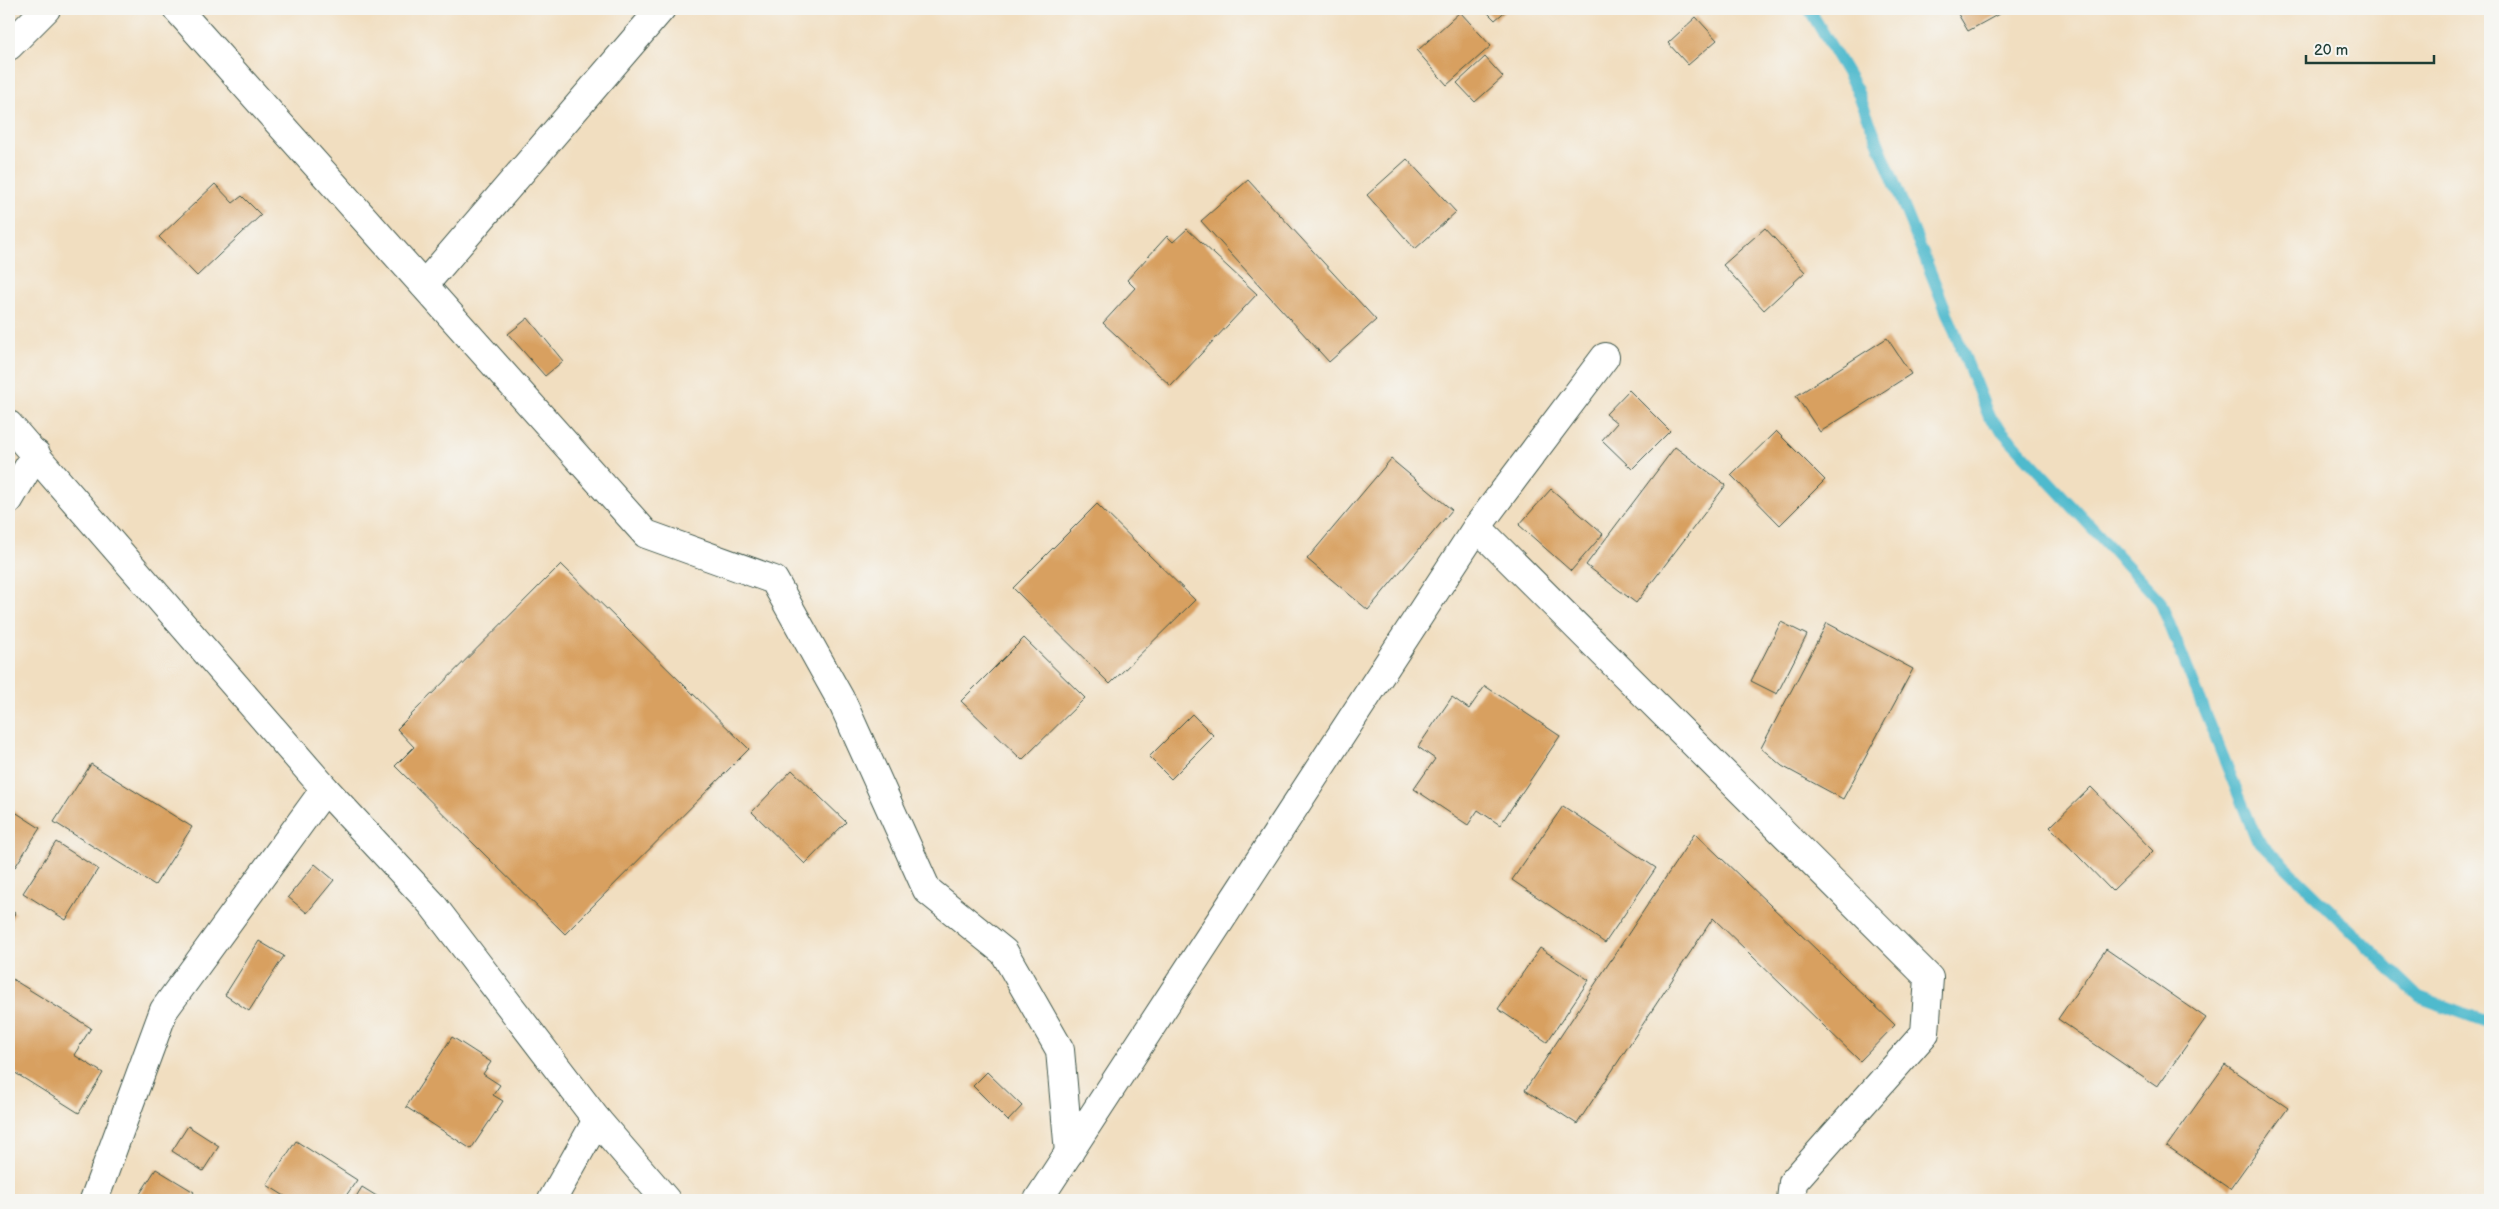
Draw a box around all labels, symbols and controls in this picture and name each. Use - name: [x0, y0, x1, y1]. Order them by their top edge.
- scale bar: [2306, 32, 2434, 64]
- text: 20 m: [2314, 41, 2348, 60]

